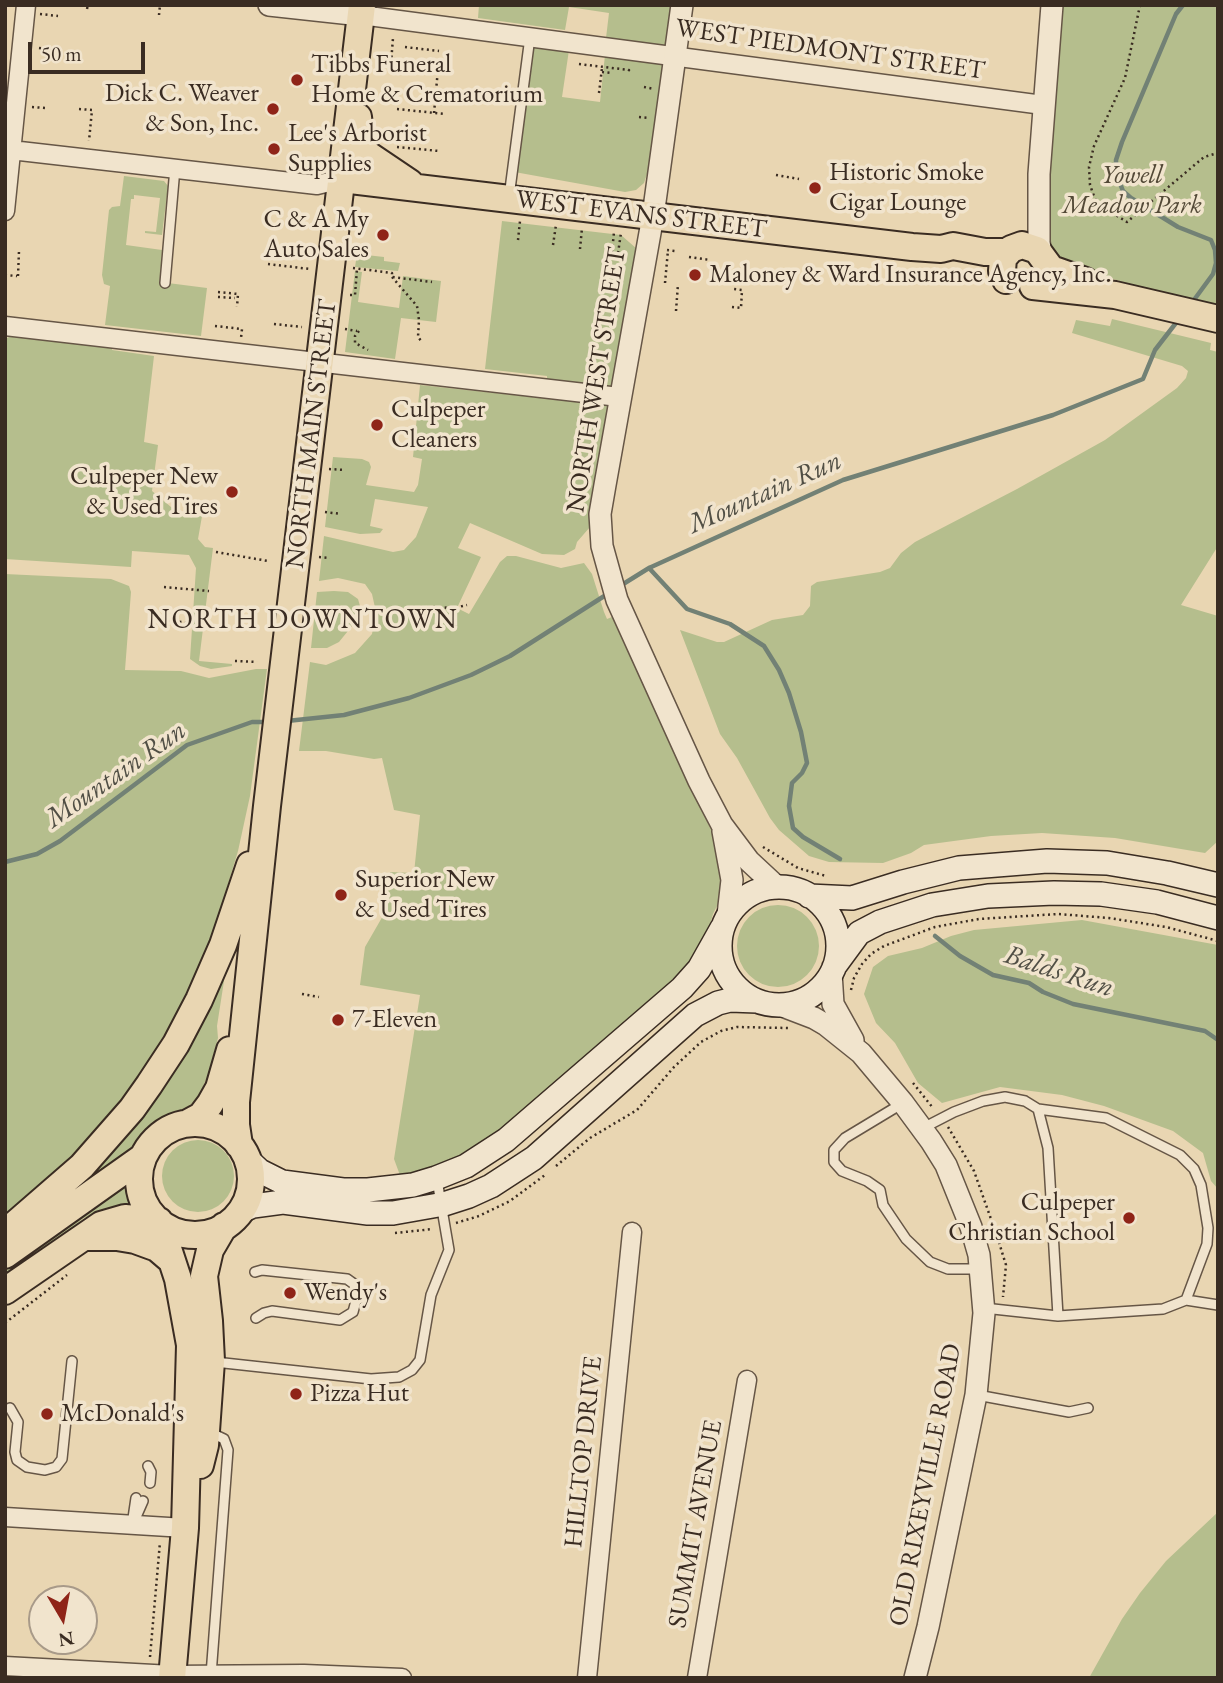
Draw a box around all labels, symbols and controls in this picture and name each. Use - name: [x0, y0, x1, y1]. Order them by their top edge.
- street label: WEST PIEDMONT STREET: [673, 13, 987, 87]
- scale bar: [32, 28, 149, 72]
- text: 50 m: [41, 40, 82, 67]
- place label: Tibbs Funeral Home & Crematorium: [311, 49, 543, 110]
- marker: Tibbs Funeral Home & Crematorium: [289, 72, 305, 88]
- place label: Dick C. Weaver & Son, Inc.: [105, 78, 259, 140]
- marker: Dick C. Weaver & Son, Inc.: [265, 101, 281, 117]
- place label: Lee's Arborist Supplies: [288, 118, 427, 180]
- marker: Lee's Arborist Supplies: [266, 141, 282, 157]
- place label: Historic Smoke Cigar Lounge: [829, 157, 984, 218]
- park label: Yowell Meadow Park: [1062, 160, 1202, 222]
- marker: Historic Smoke Cigar Lounge: [807, 180, 823, 196]
- street label: WEST EVANS STREET: [514, 184, 768, 246]
- place label: C & A My Auto Sales: [264, 204, 369, 266]
- marker: C & A My Auto Sales: [375, 227, 391, 243]
- street label: NORTH WEST STREET: [561, 245, 633, 515]
- place label: Maloney & Ward Insurance Agency, Inc.: [709, 259, 1111, 291]
- marker: Maloney & Ward Insurance Agency, Inc.: [687, 267, 703, 283]
- street label: NORTH MAIN STREET: [280, 298, 344, 570]
- place label: Culpeper Cleaners: [391, 394, 485, 456]
- marker: Culpeper Cleaners: [369, 417, 385, 433]
- water label: Mountain Run: [683, 444, 847, 542]
- place label: Culpeper New & Used Tires: [70, 461, 218, 522]
- marker: Culpeper New & Used Tires: [224, 484, 240, 500]
- district label: NORTH DOWNTOWN: [149, 603, 457, 637]
- water label: Mountain Run: [39, 714, 193, 836]
- place label: Superior New & Used Tires: [355, 864, 495, 926]
- marker: Superior New & Used Tires: [333, 887, 349, 903]
- water label: Balds Run: [1000, 939, 1118, 1005]
- place label: 7-Eleven: [352, 1004, 437, 1036]
- marker: 7-Eleven: [330, 1012, 346, 1028]
- place label: Culpeper Christian School: [948, 1187, 1115, 1248]
- marker: Culpeper Christian School: [1121, 1210, 1137, 1226]
- place label: Wendy's: [304, 1277, 387, 1309]
- marker: Wendy's: [282, 1285, 298, 1301]
- street label: OLD RIXEYVILLE ROAD: [883, 1341, 969, 1629]
- street label: HILLTOP DRIVE: [558, 1355, 610, 1549]
- place label: Pizza Hut: [310, 1378, 409, 1410]
- marker: Pizza Hut: [288, 1386, 304, 1402]
- place label: McDonald's: [61, 1398, 184, 1430]
- marker: McDonald's: [39, 1406, 55, 1422]
- street label: SUMMIT AVENUE: [662, 1418, 730, 1630]
- north arrow: [28, 1585, 98, 1655]
- text: N: [57, 1626, 76, 1653]

